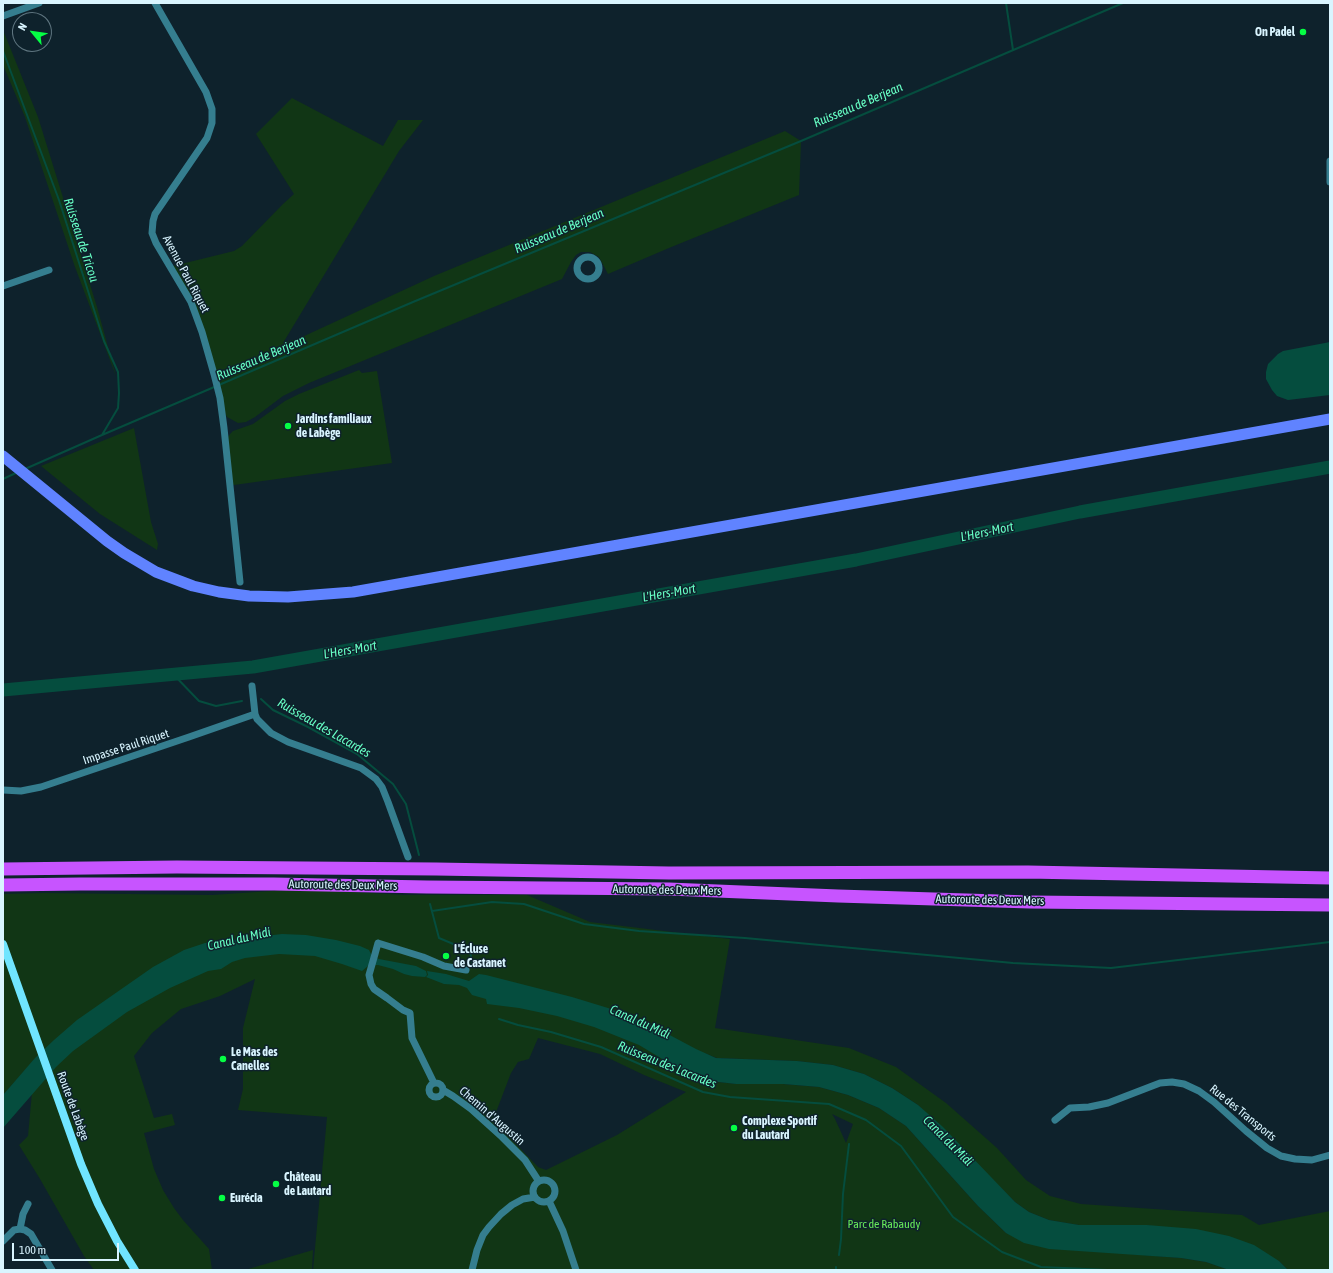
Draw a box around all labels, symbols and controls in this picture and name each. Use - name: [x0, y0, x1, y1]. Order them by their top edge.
- north arrow: [12, 12, 52, 52]
- text: N: [16, 21, 29, 32]
- place label: On Padel: [1255, 25, 1295, 39]
- marker: On Padel: [1298, 27, 1308, 37]
- water label: Ruisseau de Berjean: [811, 79, 905, 131]
- water label: Ruisseau de Tricou: [60, 196, 102, 284]
- water label: Ruisseau de Berjean: [512, 205, 606, 257]
- street label: Avenue Paul Riquet: [159, 233, 213, 315]
- water label: Ruisseau de Berjean: [214, 332, 308, 384]
- place label: Jardins familiaux de Labège: [296, 412, 372, 440]
- marker: Jardins familiaux de Labège: [283, 421, 293, 431]
- water label: L'Hers-Mort: [959, 519, 1015, 545]
- water label: L'Hers-Mort: [641, 581, 697, 605]
- water label: L'Hers-Mort: [322, 638, 378, 662]
- water label: Ruisseau des Lacardes: [275, 695, 373, 761]
- street label: Impasse Paul Riquet: [81, 726, 171, 768]
- street label: Autoroute des Deux Mers: [288, 877, 398, 893]
- street label: Autoroute des Deux Mers: [612, 882, 722, 898]
- street label: Autoroute des Deux Mers: [935, 892, 1045, 908]
- water label: Canal du Midi: [206, 924, 272, 954]
- place label: L'Écluse de Castanet: [454, 942, 506, 970]
- marker: L'Écluse de Castanet: [441, 951, 451, 961]
- water label: Canal du Midi: [607, 1002, 673, 1042]
- water label: Ruisseau des Lacardes: [615, 1038, 719, 1092]
- place label: Le Mas des Canelles: [231, 1045, 278, 1073]
- marker: Le Mas des Canelles: [218, 1054, 228, 1064]
- street label: Route de Labège: [54, 1070, 92, 1142]
- street label: Rue des Transports: [1207, 1082, 1279, 1144]
- street label: Chemin d'Augustin: [456, 1084, 528, 1148]
- water label: Canal du Midi: [920, 1113, 976, 1169]
- place label: Complexe Sportif du Lautard: [742, 1114, 817, 1142]
- marker: Complexe Sportif du Lautard: [729, 1123, 739, 1133]
- place label: Château de Lautard: [284, 1170, 331, 1198]
- marker: Château de Lautard: [271, 1179, 281, 1189]
- place label: Eurécia: [230, 1191, 263, 1205]
- marker: Eurécia: [217, 1193, 227, 1203]
- park label: Parc de Rabaudy: [848, 1217, 920, 1231]
- scale bar: [14, 1235, 121, 1261]
- text: 100 m: [19, 1243, 46, 1257]

